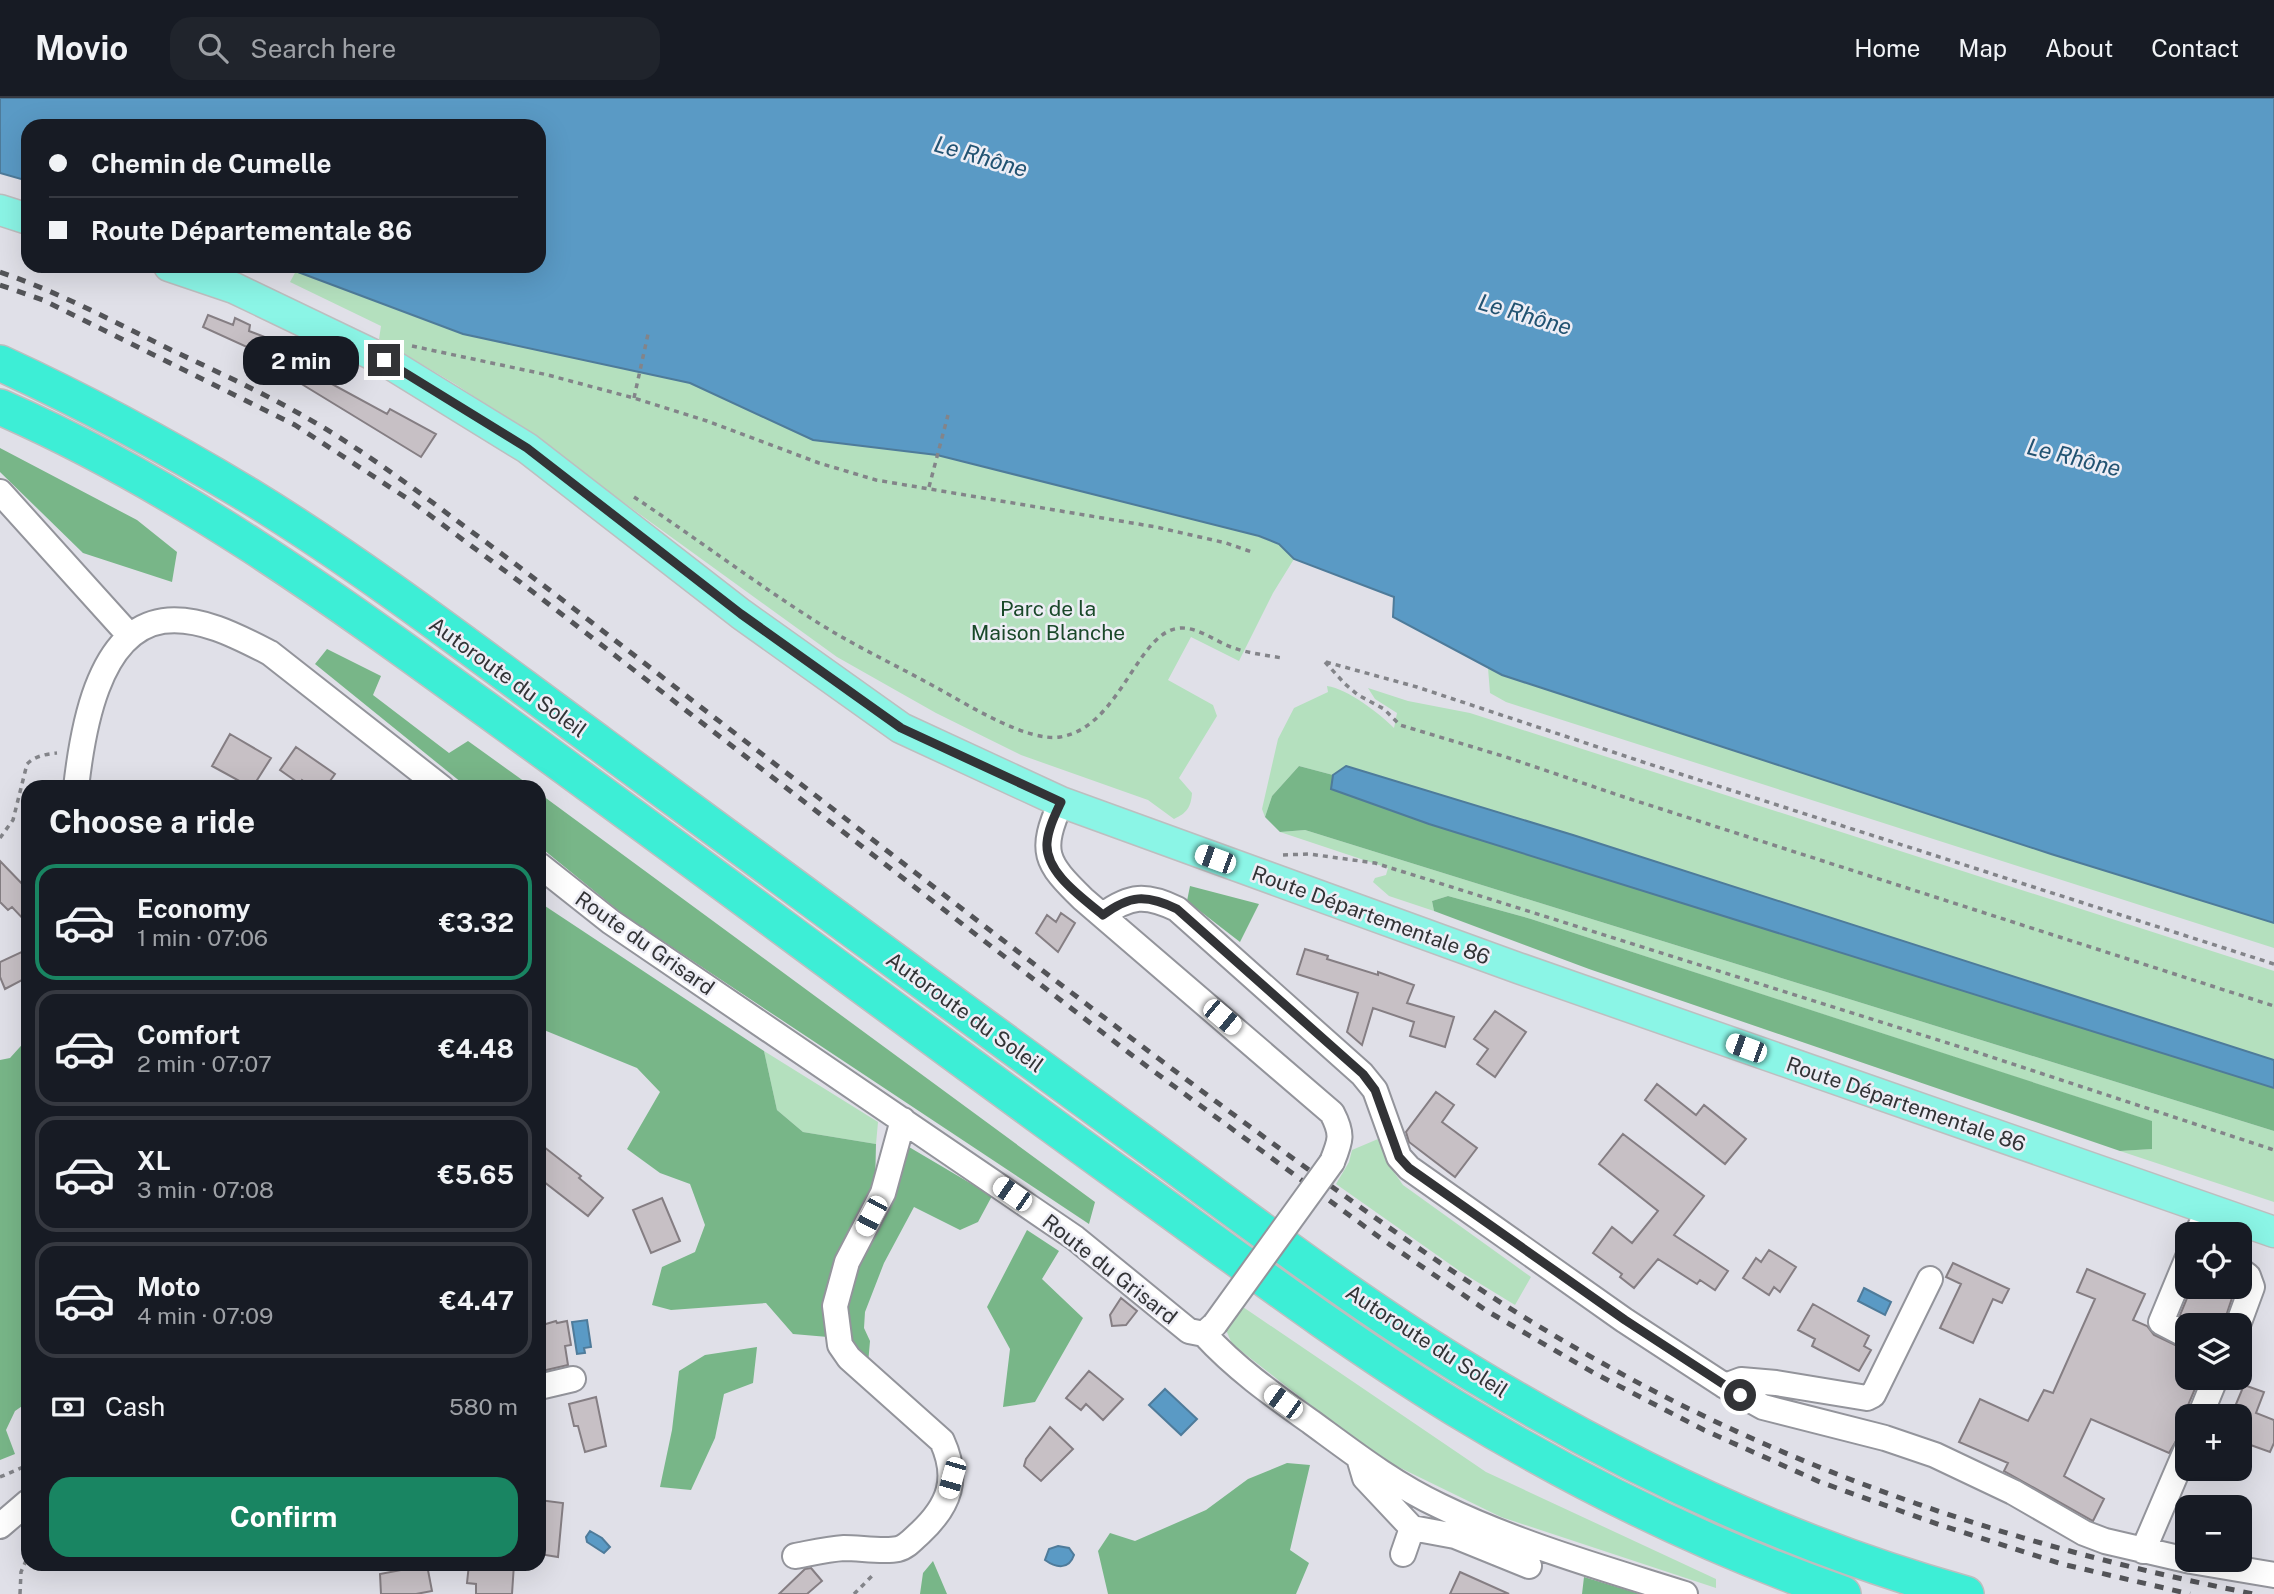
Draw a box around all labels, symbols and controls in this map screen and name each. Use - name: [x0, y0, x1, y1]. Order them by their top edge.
- search box: [170, 17, 660, 80]
- text: Movio: [35, 29, 128, 67]
- icon: search: [194, 29, 232, 67]
- text: Search here: [250, 33, 396, 64]
- text: Home: [1854, 34, 1920, 62]
- text: Map: [1958, 34, 2007, 62]
- text: About: [2045, 34, 2113, 62]
- text: Contact: [2151, 34, 2239, 62]
- water label: Le Rhône: [931, 130, 1031, 182]
- text: Chemin de Cumelle: [91, 148, 332, 179]
- text: Route Départementale 86: [91, 215, 412, 246]
- water label: Le Rhône: [1475, 288, 1575, 340]
- callout: 2 min: [244, 336, 360, 384]
- route end: [368, 344, 400, 376]
- text: 2 min: [271, 347, 331, 374]
- water label: Le Rhône: [2024, 432, 2124, 482]
- park label: Parc de la Maison Blanche: [971, 596, 1125, 645]
- street label: Autoroute du Soleil: [424, 612, 592, 742]
- text: Choose a ride: [49, 803, 255, 840]
- car: [1192, 842, 1239, 876]
- street label: Route Départementale 86: [1249, 860, 1493, 970]
- street label: Route du Grisard: [571, 886, 719, 1000]
- icon: car: [53, 891, 116, 954]
- text: Economy: [137, 893, 250, 924]
- text: €3.32: [439, 907, 514, 938]
- text: 1 min · 07:06: [137, 924, 268, 951]
- street label: Autoroute du Soleil: [881, 947, 1049, 1077]
- car: [1200, 995, 1245, 1039]
- icon: car: [53, 1017, 116, 1080]
- text: Comfort: [137, 1019, 240, 1050]
- car: [1723, 1031, 1770, 1065]
- text: €4.48: [439, 1033, 514, 1064]
- text: 2 min · 07:07: [137, 1050, 272, 1077]
- street label: Route Départementale 86: [1783, 1051, 2029, 1157]
- icon: car: [53, 1143, 116, 1206]
- text: XL: [137, 1145, 171, 1176]
- text: €5.65: [438, 1159, 514, 1190]
- car: [989, 1173, 1036, 1215]
- text: 3 min · 07:08: [137, 1176, 274, 1203]
- car: [852, 1193, 891, 1239]
- street label: Route du Grisard: [1038, 1209, 1182, 1329]
- map controls: [2175, 1222, 2252, 1572]
- button: locate: [2175, 1222, 2252, 1299]
- icon: car: [53, 1269, 116, 1332]
- text: Moto: [137, 1271, 200, 1302]
- street label: Autoroute du Soleil: [1341, 1279, 1513, 1403]
- text: €4.47: [440, 1285, 514, 1316]
- text: 4 min · 07:09: [137, 1302, 273, 1329]
- button: layers: [2175, 1313, 2252, 1390]
- route start: [1724, 1379, 1756, 1411]
- car: [1260, 1381, 1307, 1423]
- icon: cash: [49, 1388, 87, 1426]
- text: Cash: [105, 1391, 165, 1422]
- text: 580 m: [449, 1393, 518, 1420]
- button: +: [2175, 1404, 2252, 1481]
- car: [937, 1455, 968, 1501]
- button: Confirm: [49, 1477, 518, 1557]
- button: −: [2175, 1495, 2252, 1572]

